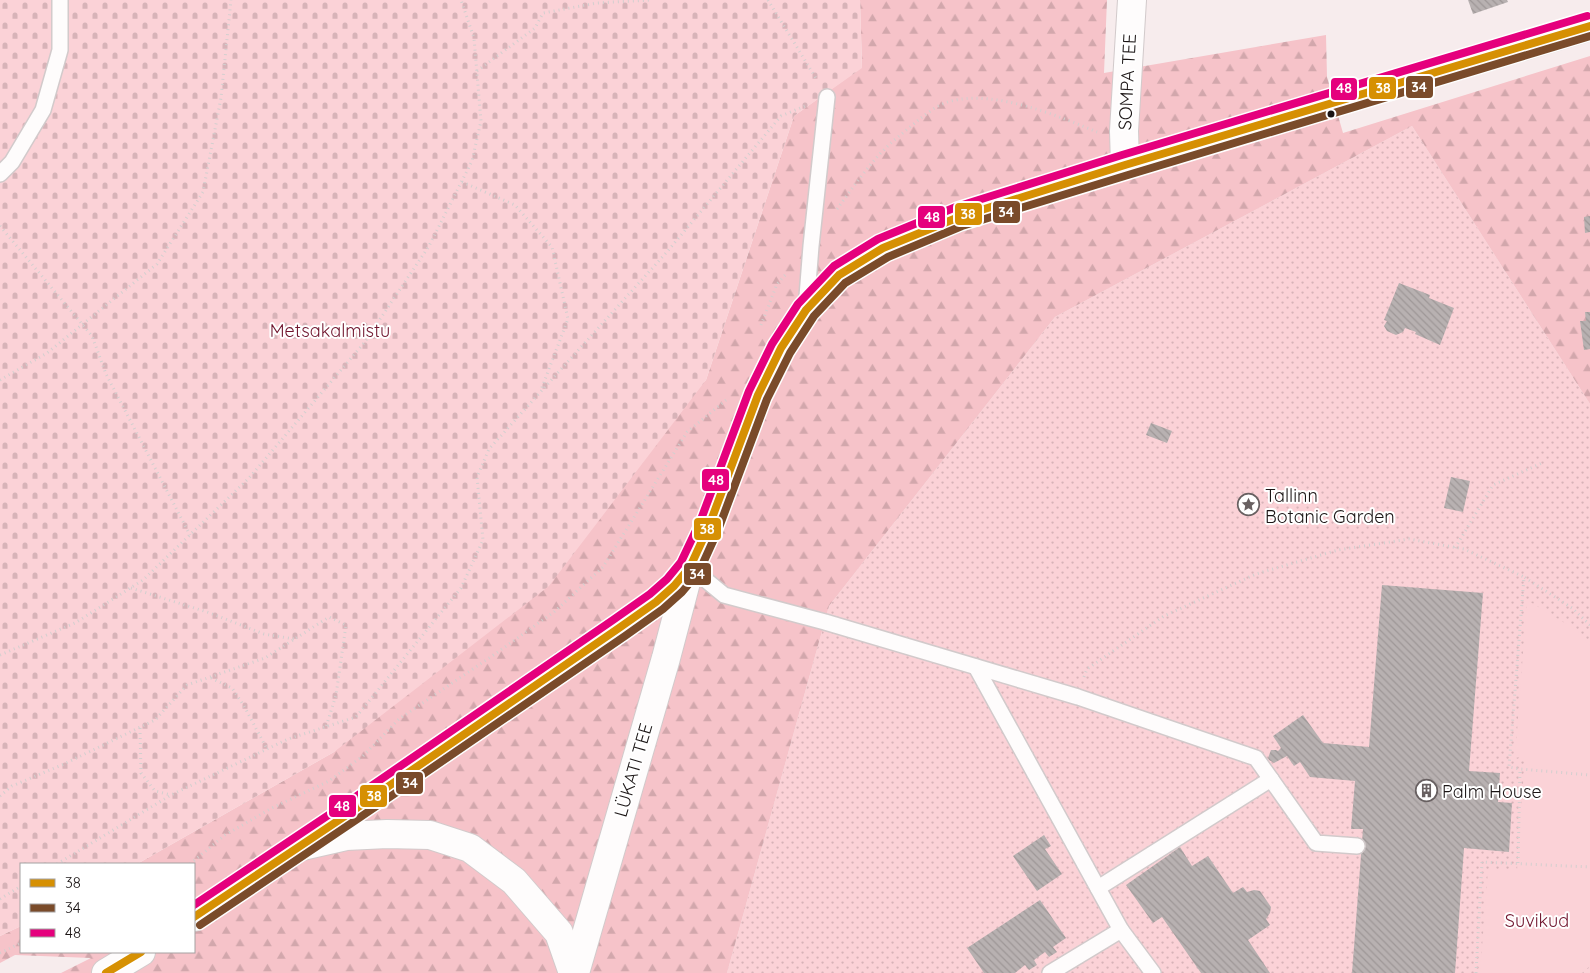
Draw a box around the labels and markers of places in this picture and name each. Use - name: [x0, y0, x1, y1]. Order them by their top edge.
- unlabelled marker: [1326, 109, 1336, 119]
- place label: Tallinn Botanic Garden: [1265, 484, 1395, 528]
- place icon: Tallinn Botanic Garden: [1237, 493, 1261, 517]
- building icon: Palm House: [1414, 779, 1438, 803]
- place label: Palm House: [1442, 780, 1542, 803]

